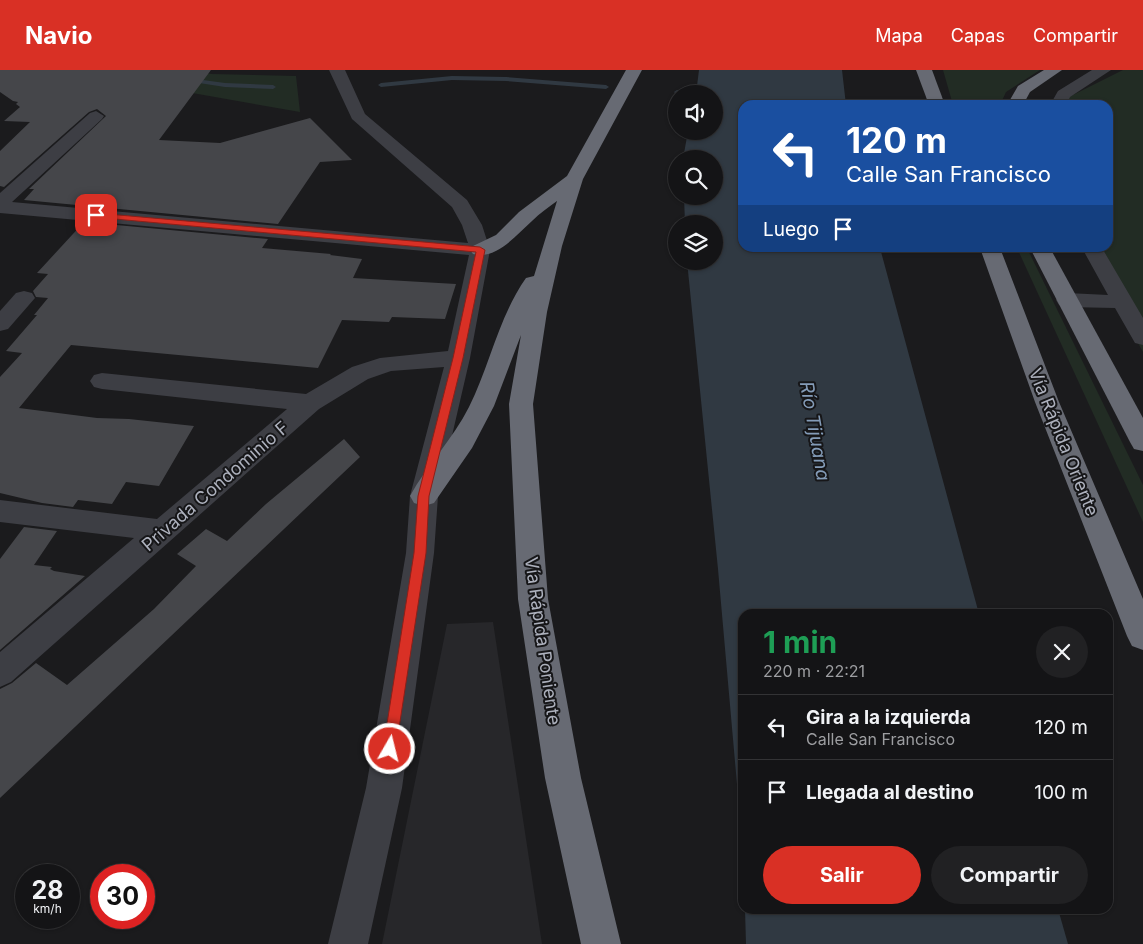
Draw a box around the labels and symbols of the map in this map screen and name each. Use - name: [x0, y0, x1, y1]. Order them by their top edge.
- pin: [75, 194, 117, 236]
- street label: Vía Rápida Oriente: [1025, 365, 1103, 519]
- water label: Río Tijuana: [795, 379, 835, 483]
- street label: Privada Condominio F: [137, 417, 293, 555]
- street label: Vía Rápida Poniente: [521, 556, 565, 726]
- position arrow: [363, 722, 415, 774]
- speed limit sign: 30: [90, 864, 155, 929]

